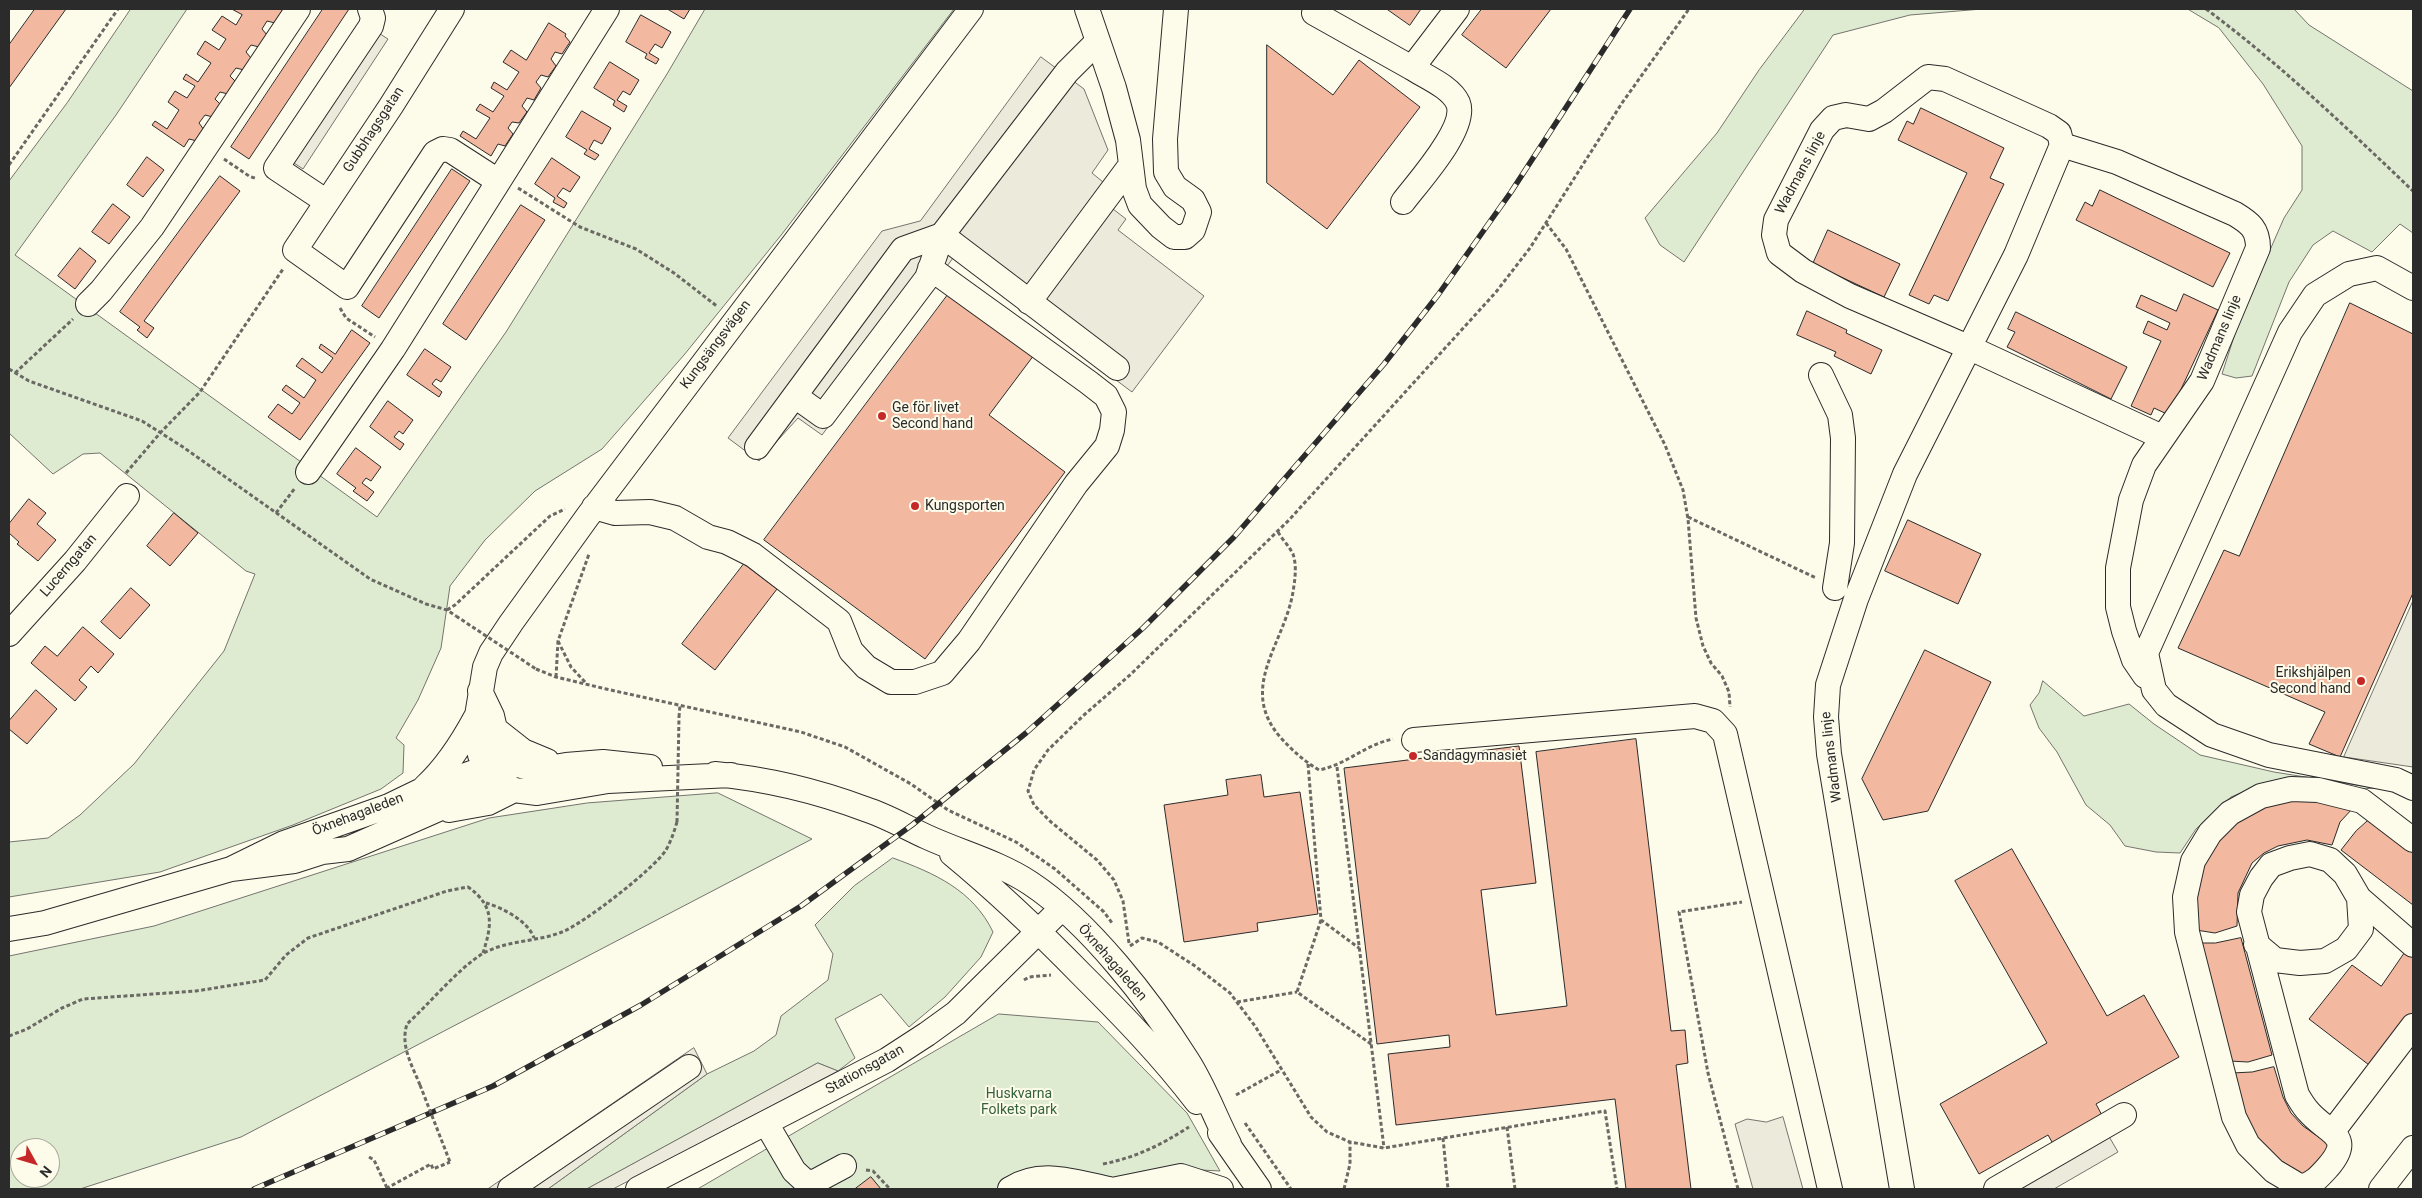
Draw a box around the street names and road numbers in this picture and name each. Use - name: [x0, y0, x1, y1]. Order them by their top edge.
- street label: Gubbhagsgatan: [340, 84, 408, 176]
- street label: Wadmans linje: [1772, 129, 1830, 217]
- street label: Wadmans linje: [2194, 293, 2246, 383]
- street label: Kungsängsvägen: [677, 297, 755, 393]
- street label: Lucerngatan: [37, 531, 101, 601]
- street label: Wadmans linje: [1818, 711, 1846, 803]
- street label: Öxnehagaleden: [310, 790, 406, 840]
- street label: Öxnehagaleden: [1074, 921, 1150, 1005]
- street label: Stationsgatan: [823, 1042, 907, 1098]

